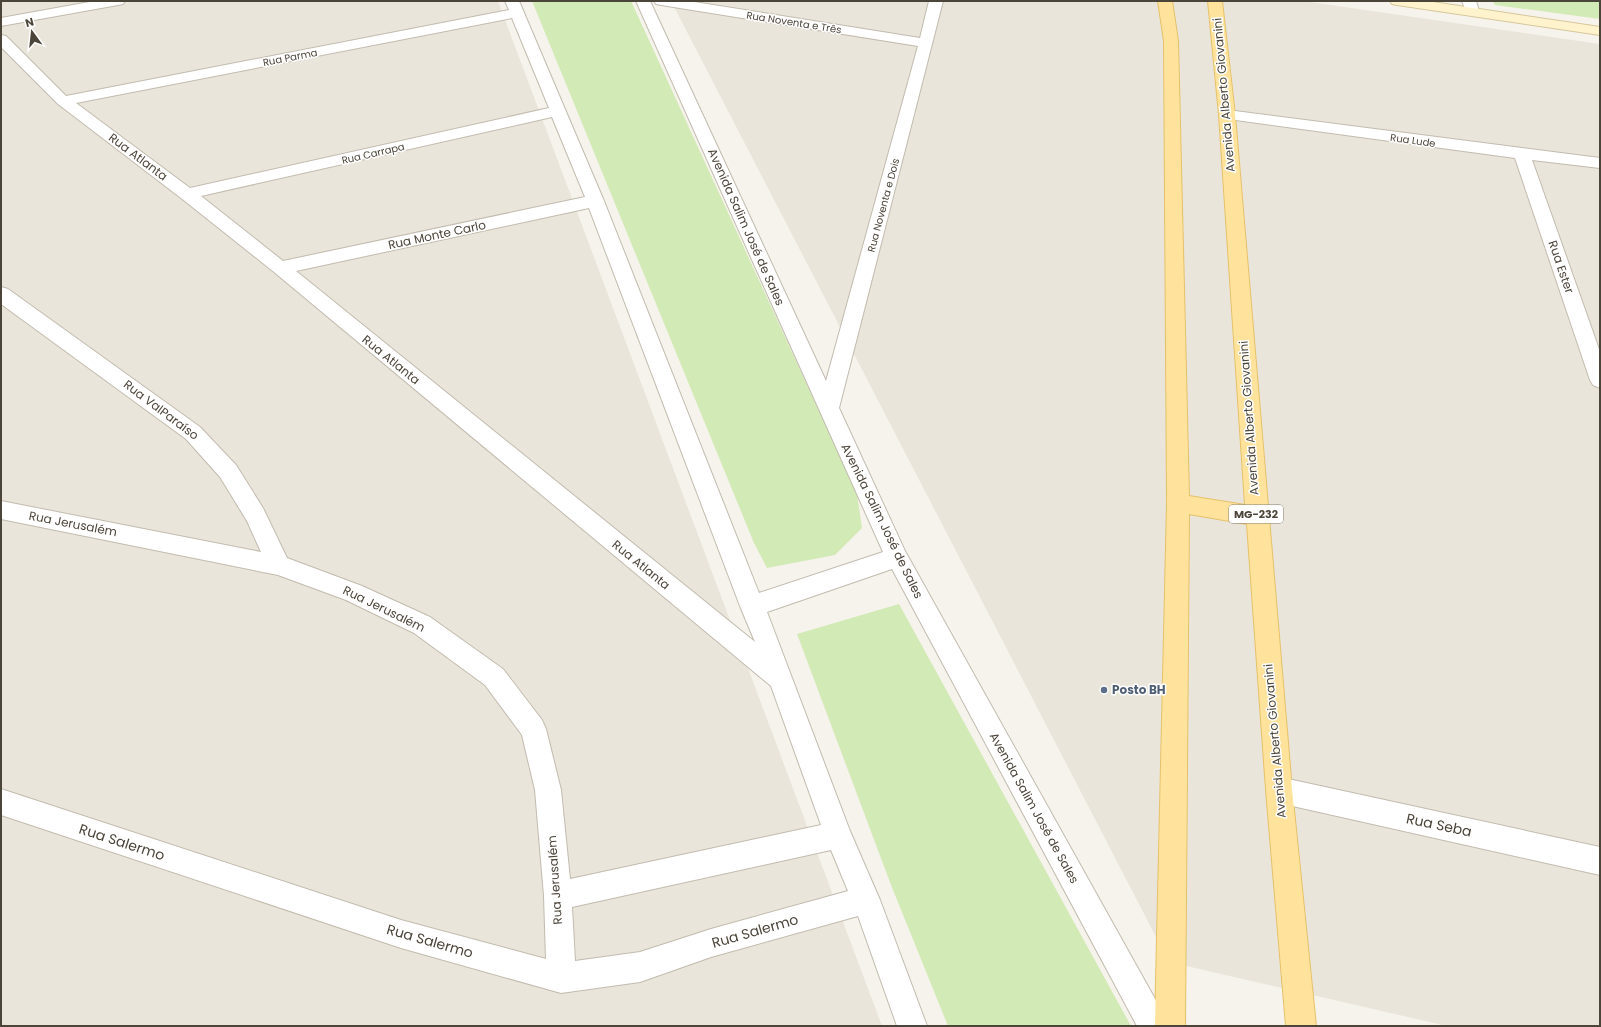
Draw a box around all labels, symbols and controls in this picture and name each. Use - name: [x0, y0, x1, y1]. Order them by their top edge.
- street label: Rua Noventa e Três: [745, 8, 843, 37]
- north arrow: [12, 12, 52, 52]
- text: N: [23, 14, 35, 31]
- street label: Avenida Alberto Giovanini: [1208, 17, 1239, 173]
- street label: Rua Parma: [262, 45, 319, 70]
- street label: Rua Atlanta: [105, 129, 171, 184]
- street label: Rua Lude: [1389, 130, 1437, 151]
- street label: Rua Carrapa: [340, 139, 406, 168]
- street label: Avenida Salim José de Sales: [704, 145, 789, 308]
- street label: Rua Noventa e Dois: [864, 157, 903, 254]
- street label: Rua Monte Carlo: [386, 216, 488, 253]
- street label: Rua Ester: [1544, 238, 1579, 296]
- street label: Rua Atlanta: [359, 331, 424, 388]
- street label: Avenida Alberto Giovanini: [1235, 340, 1262, 496]
- street label: Rua ValParaíso: [120, 376, 203, 444]
- street label: Avenida Salim José de Sales: [837, 440, 927, 601]
- road number: MG-232: [1229, 505, 1283, 523]
- street label: Rua Jerusalém: [28, 507, 119, 540]
- street label: Rua Atlanta: [609, 536, 674, 593]
- street label: Rua Jerusalém: [340, 581, 428, 636]
- street label: Avenida Alberto Giovanini: [1259, 663, 1290, 819]
- place label: Posto BH: [1112, 681, 1166, 698]
- marker: Posto BH: [1099, 685, 1109, 695]
- street label: Avenida Salim José de Sales: [986, 729, 1083, 886]
- street label: Rua Seba: [1404, 808, 1474, 842]
- street label: Rua Salermo: [77, 819, 167, 865]
- street label: Rua Jerusalém: [543, 835, 566, 925]
- street label: Rua Salermo: [709, 909, 801, 953]
- street label: Rua Salermo: [384, 919, 476, 963]

